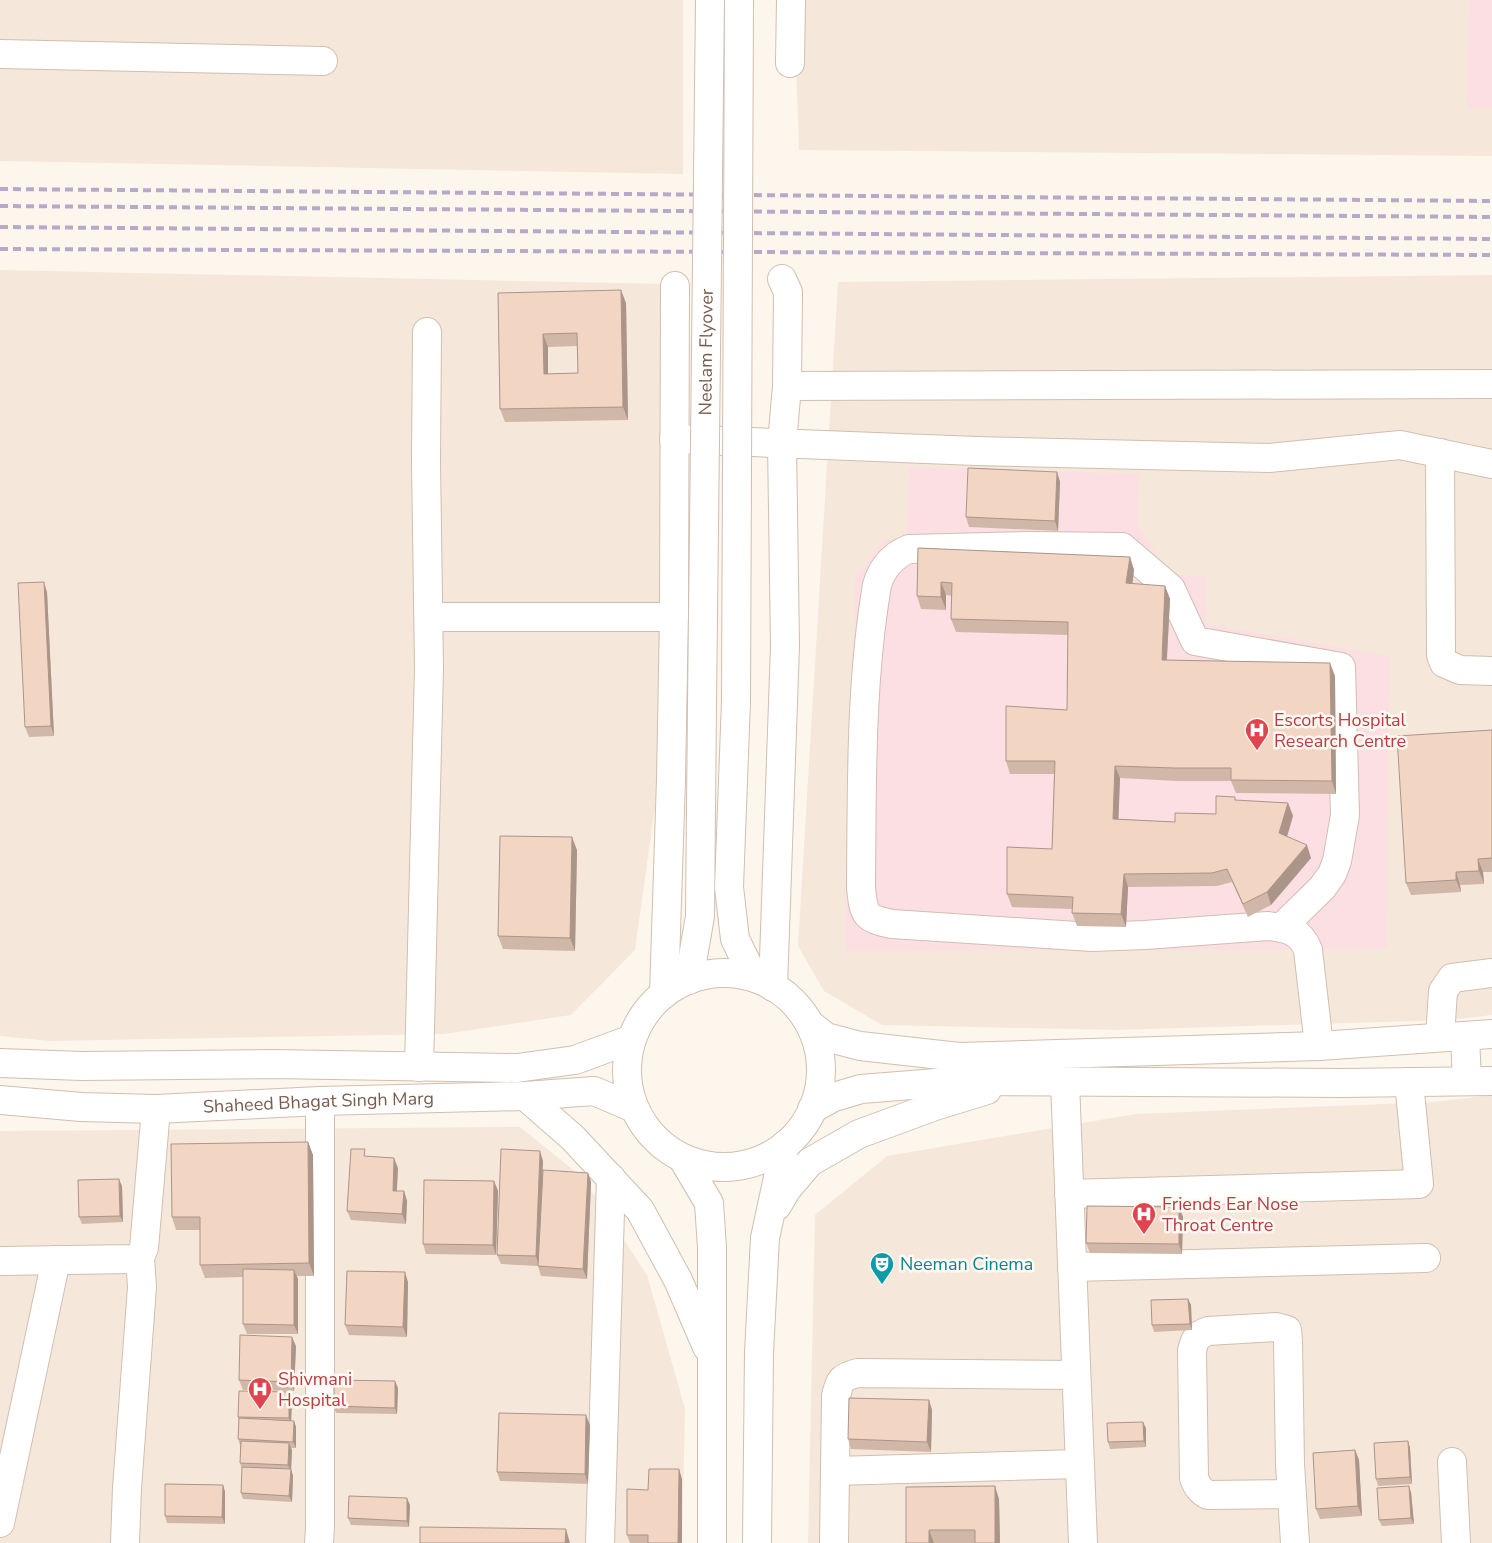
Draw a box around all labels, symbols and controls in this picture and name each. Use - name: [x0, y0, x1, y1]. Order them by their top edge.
- street label: Neelam Flyover: [693, 288, 719, 415]
- place label: Escorts Hospital Research Centre: [1274, 708, 1407, 753]
- hospital icon: Escorts Hospital Research Centre: [1244, 717, 1270, 751]
- street label: Shaheed Bhagat Singh Marg: [202, 1086, 434, 1119]
- place label: Friends Ear Nose Throat Centre: [1162, 1192, 1298, 1237]
- hospital icon: Friends Ear Nose Throat Centre: [1131, 1201, 1157, 1235]
- theatre icon: Neeman Cinema: [869, 1251, 895, 1285]
- place label: Neeman Cinema: [900, 1252, 1033, 1276]
- place label: Shivmani Hospital: [278, 1367, 352, 1412]
- hospital icon: Shivmani Hospital: [247, 1376, 273, 1410]

